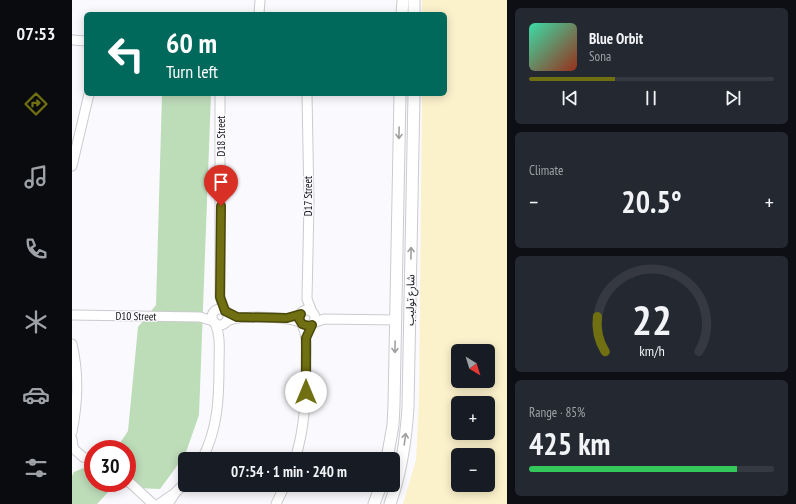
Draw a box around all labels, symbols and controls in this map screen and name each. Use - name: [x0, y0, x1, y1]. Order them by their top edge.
- text: 07:53: [17, 22, 55, 45]
- text: 60 m: [166, 24, 217, 61]
- icon: left: [100, 28, 152, 80]
- text: Blue Orbit: [589, 29, 643, 48]
- text: Sona: [589, 48, 611, 65]
- text: Turn left: [166, 60, 218, 83]
- icon: previous: [559, 87, 581, 109]
- icon: pause: [640, 87, 662, 109]
- icon: next: [722, 87, 744, 109]
- icon: directions: [22, 90, 50, 118]
- street label: D18 Street: [214, 116, 228, 156]
- one-way arrow: [396, 126, 403, 139]
- text: Climate: [529, 162, 563, 179]
- icon: music: [22, 163, 50, 191]
- pin: [204, 165, 238, 206]
- icon: arrive: [210, 171, 232, 193]
- street label: D17 Street: [301, 176, 315, 216]
- text: 20.5°: [621, 182, 682, 221]
- text: −: [529, 188, 538, 216]
- text: +: [765, 188, 774, 216]
- icon: phone: [22, 235, 50, 263]
- one-way arrow: [407, 247, 415, 260]
- street label: شارع توليب: [403, 274, 418, 326]
- text: 22: [632, 293, 671, 346]
- icon: climate: [22, 308, 50, 336]
- street label: D10 Street: [115, 309, 157, 323]
- one-way arrow: [391, 340, 399, 353]
- text: km/h: [639, 341, 664, 360]
- north arrow: [451, 344, 495, 388]
- map controls: [451, 344, 495, 492]
- position arrow: [285, 371, 327, 413]
- icon: car: [22, 381, 50, 409]
- button: +: [451, 396, 495, 440]
- text: Range · 85%: [529, 404, 585, 421]
- text: 425 km: [529, 424, 610, 463]
- one-way arrow: [401, 433, 409, 446]
- speed limit sign: 30: [84, 440, 136, 492]
- button: −: [451, 448, 495, 492]
- icon: filters: [22, 454, 50, 482]
- text: 07:54 · 1 min · 240 m: [231, 462, 347, 481]

